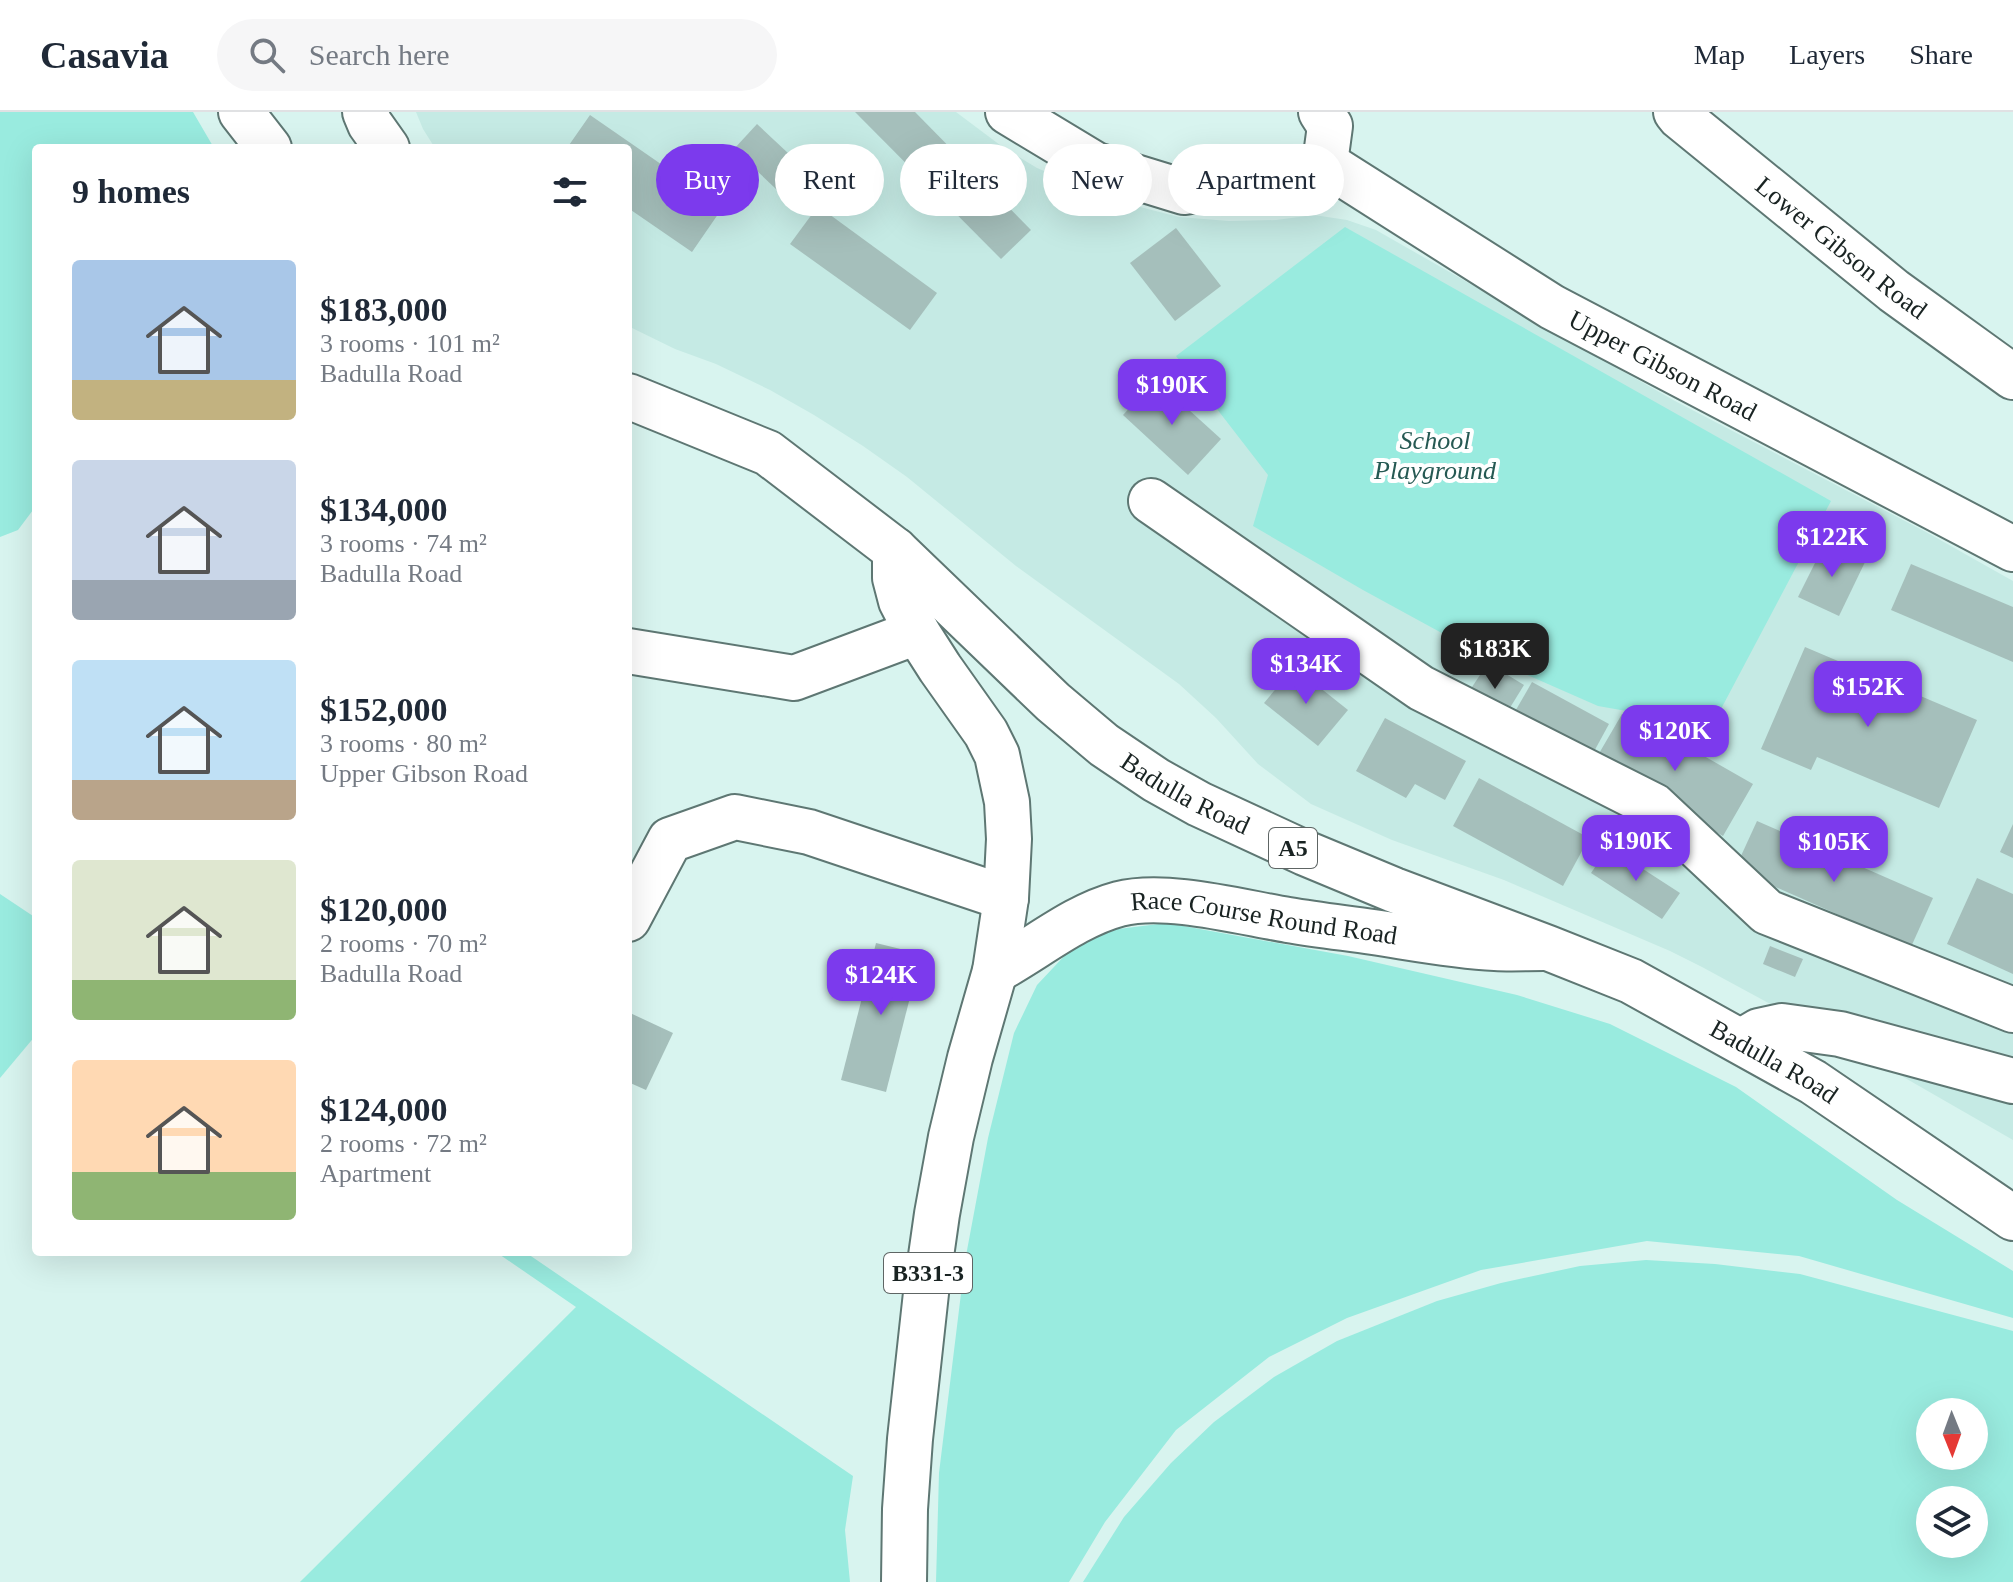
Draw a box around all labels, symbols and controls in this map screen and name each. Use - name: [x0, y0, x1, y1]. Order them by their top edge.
- search box: [217, 19, 777, 91]
- icon: search: [245, 33, 289, 77]
- text: Casavia: [40, 34, 169, 76]
- text: Search here: [309, 38, 450, 71]
- text: Map: [1694, 39, 1745, 70]
- text: Layers: [1789, 39, 1865, 70]
- text: Share: [1909, 39, 1973, 70]
- chip: Buy: [656, 144, 759, 216]
- chip: Rent: [775, 144, 884, 216]
- chip: Filters: [900, 144, 1027, 216]
- chip: New: [1043, 144, 1152, 216]
- chip: Apartment: [1168, 144, 1344, 216]
- icon: filters: [548, 170, 592, 214]
- street label: Lower Gibson Road: [1750, 171, 1932, 325]
- text: 9 homes: [72, 173, 190, 210]
- text: $183,000: [320, 291, 448, 328]
- icon: home: [136, 292, 232, 388]
- street label: Upper Gibson Road: [1564, 304, 1761, 427]
- text: 3 rooms · 101 m²: [320, 329, 500, 358]
- text: Badulla Road: [320, 359, 462, 388]
- pin: $190K: [1116, 359, 1228, 427]
- text: $190K: [1136, 370, 1208, 399]
- park label: School Playground: [1373, 426, 1497, 485]
- text: $134,000: [320, 491, 448, 528]
- icon: home: [136, 492, 232, 588]
- pin: $122K: [1776, 511, 1888, 579]
- text: $122K: [1796, 522, 1868, 551]
- text: 3 rooms · 74 m²: [320, 529, 487, 558]
- text: Badulla Road: [320, 559, 462, 588]
- pin: $183K: [1439, 623, 1551, 691]
- text: $183K: [1459, 634, 1531, 663]
- pin: $134K: [1250, 638, 1362, 706]
- text: $134K: [1270, 649, 1342, 678]
- pin: $152K: [1812, 661, 1924, 729]
- text: $152K: [1832, 672, 1904, 701]
- text: $152,000: [320, 691, 448, 728]
- icon: home: [136, 692, 232, 788]
- pin: $120K: [1619, 705, 1731, 773]
- text: $120K: [1639, 716, 1711, 745]
- text: 3 rooms · 80 m²: [320, 729, 487, 758]
- street label: Badulla Road: [1115, 747, 1254, 840]
- text: Upper Gibson Road: [320, 759, 528, 788]
- pin: $190K: [1580, 815, 1692, 883]
- pin: $105K: [1778, 816, 1890, 884]
- text: $190K: [1600, 826, 1672, 855]
- text: $105K: [1798, 827, 1870, 856]
- road number: A5: [1269, 828, 1317, 868]
- street label: Race Course Round Road: [1129, 886, 1399, 951]
- text: $120,000: [320, 891, 448, 928]
- icon: home: [136, 892, 232, 988]
- text: 2 rooms · 70 m²: [320, 929, 487, 958]
- pin: $124K: [825, 949, 937, 1017]
- text: Badulla Road: [320, 959, 462, 988]
- text: $124K: [845, 960, 917, 989]
- street label: Badulla Road: [1705, 1014, 1843, 1110]
- text: $124,000: [320, 1091, 448, 1128]
- icon: home: [136, 1092, 232, 1188]
- text: 2 rooms · 72 m²: [320, 1129, 487, 1158]
- text: Apartment: [320, 1159, 431, 1188]
- road number: B331-3: [884, 1253, 972, 1293]
- north arrow: [1916, 1398, 1988, 1470]
- map controls: [1916, 1398, 1988, 1558]
- button: layers: [1916, 1486, 1988, 1558]

